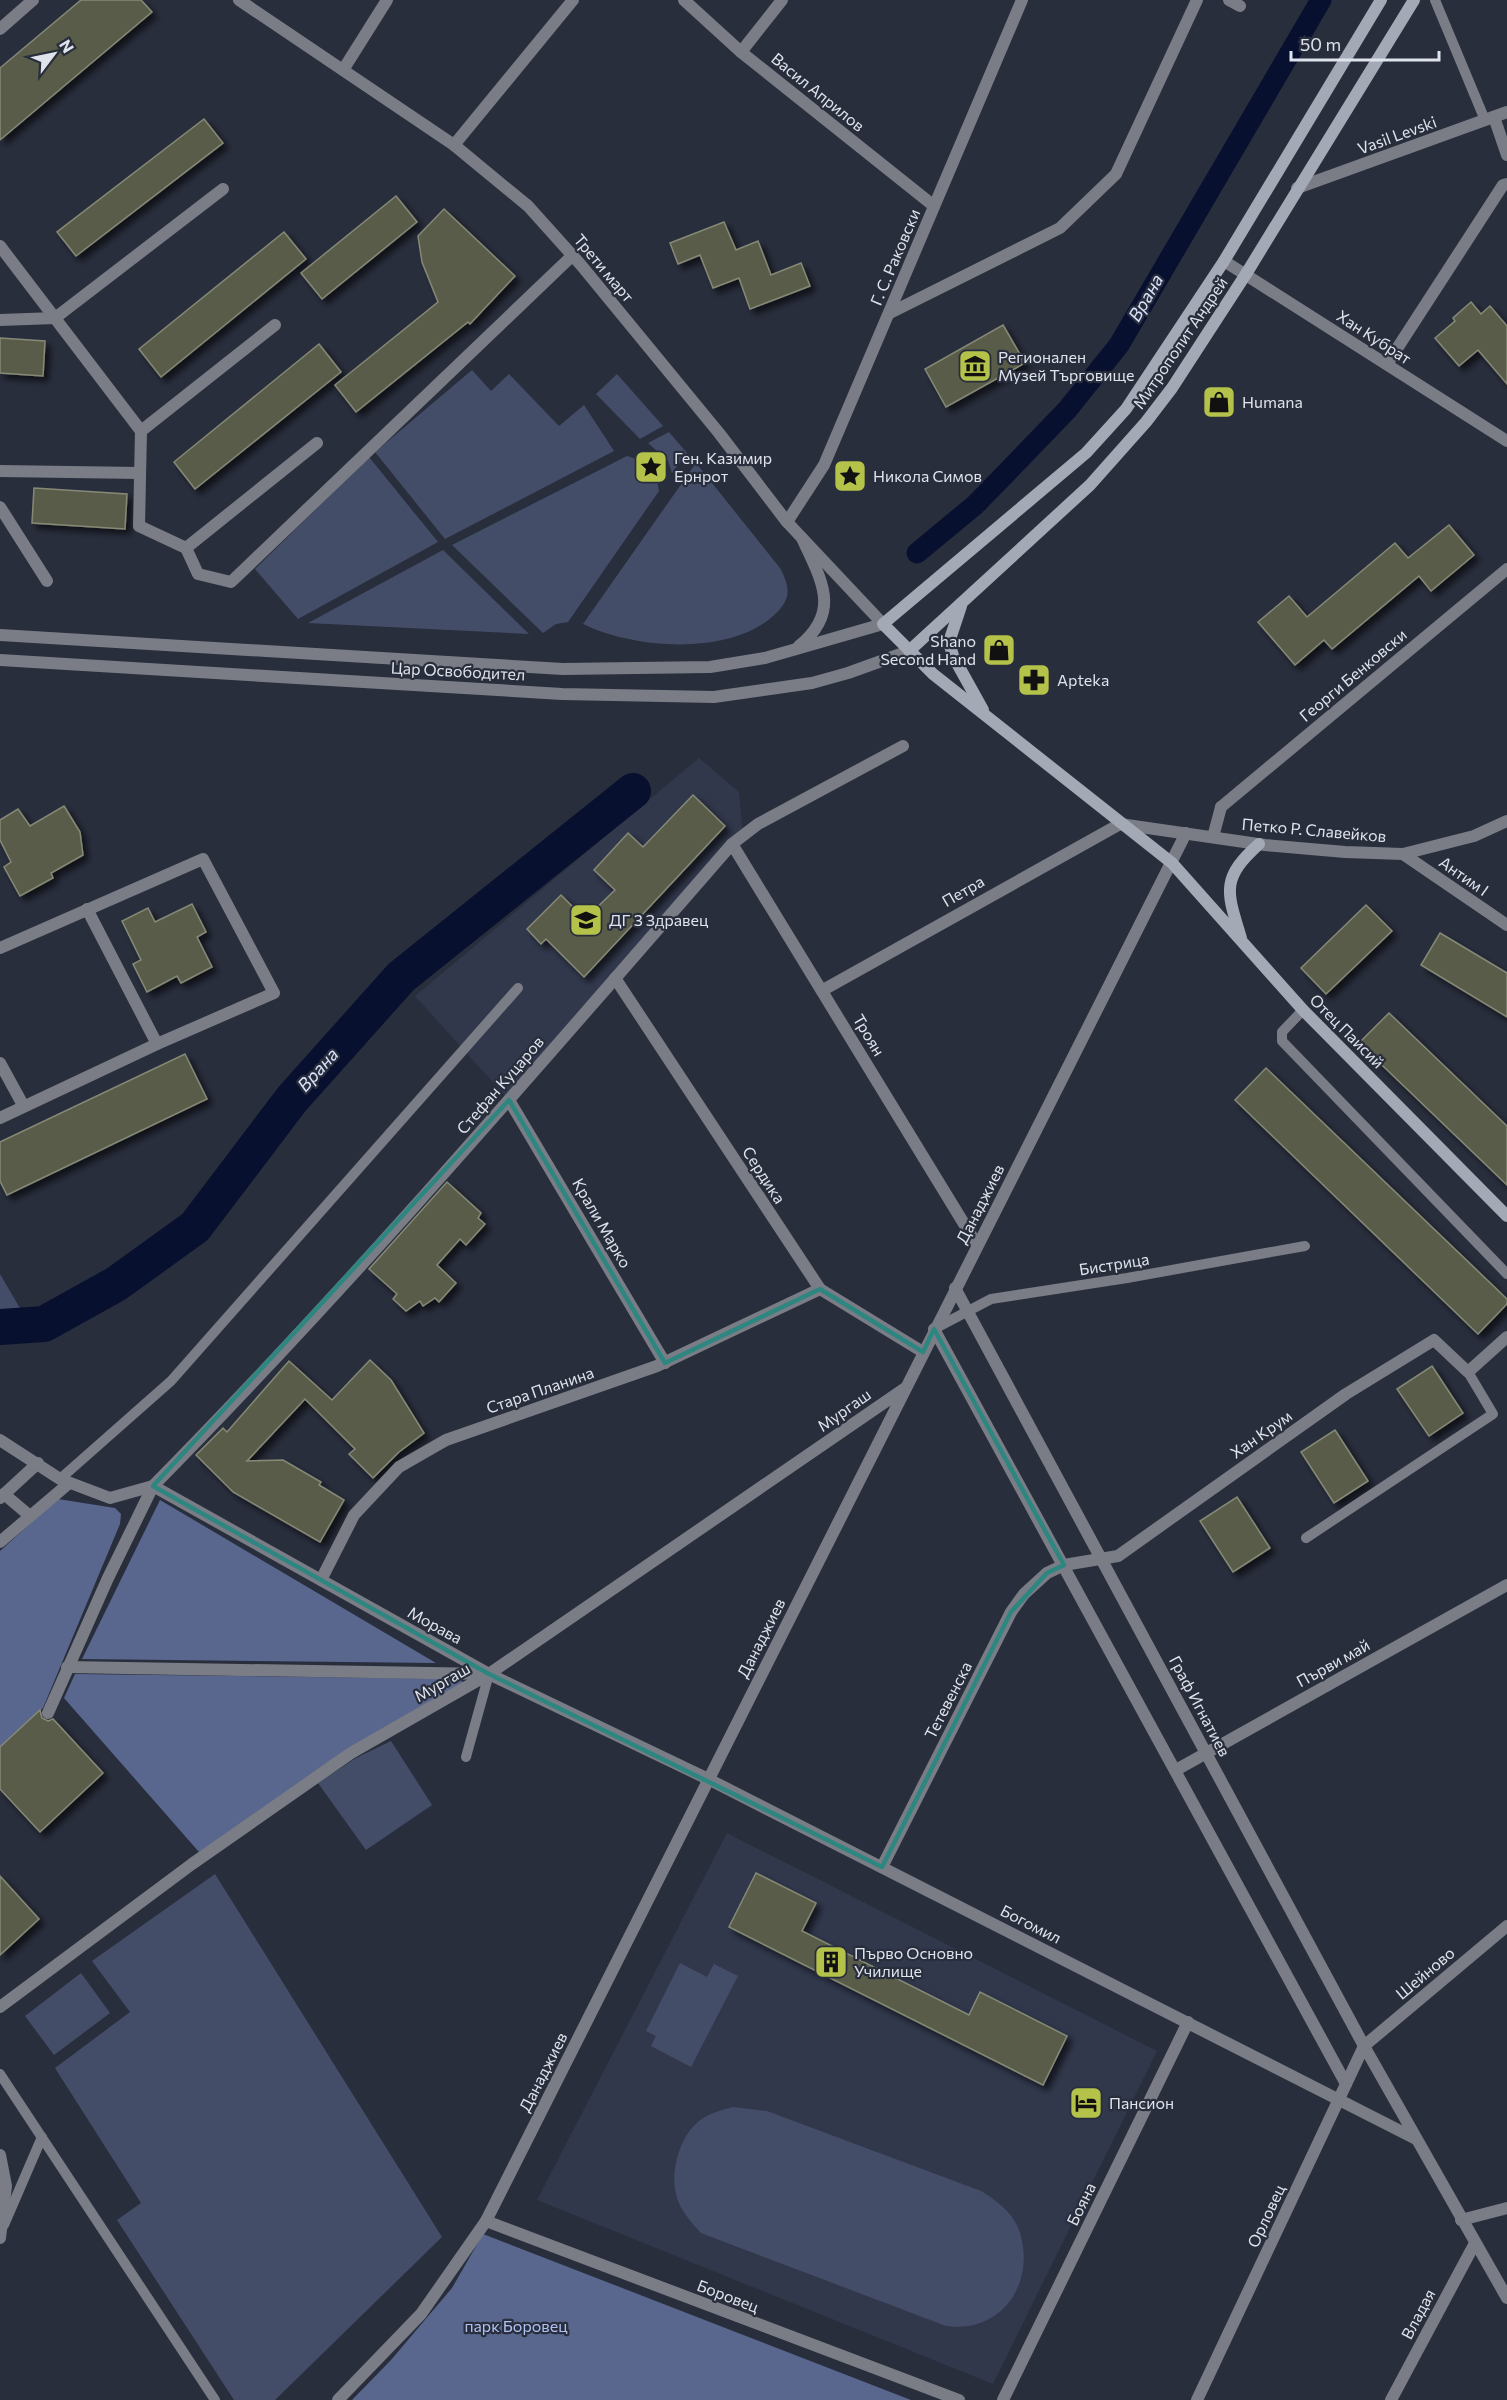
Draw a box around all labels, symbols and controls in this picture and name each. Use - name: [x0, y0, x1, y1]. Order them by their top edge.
- north arrow: [24, 24, 84, 84]
- scale bar: [1291, 24, 1440, 62]
- text: 50 m: [1300, 33, 1341, 55]
- text: N: [56, 36, 78, 56]
- street label: Васил Априлов: [768, 48, 869, 135]
- street label: Vasil Levski: [1355, 111, 1439, 158]
- street label: Г. С. Раковски: [866, 206, 923, 308]
- street label: Трети март: [570, 230, 639, 306]
- water label: Врана: [1123, 270, 1167, 325]
- street label: Митрополит Андрей: [1128, 273, 1231, 412]
- street label: Хан Кубрат: [1334, 306, 1415, 368]
- place label: Регионален Музей Търговище: [998, 347, 1134, 384]
- museum icon: Регионален Музей Търговище: [957, 348, 993, 384]
- shop icon: Humana: [1201, 384, 1237, 420]
- place label: Humana: [1242, 392, 1303, 411]
- place label: Ген. Казимир Ернрот: [674, 448, 772, 485]
- place icon: Ген. Казимир Ернрот: [633, 449, 669, 485]
- place icon: Никола Симов: [832, 458, 868, 494]
- place label: Никола Симов: [873, 466, 982, 485]
- street label: Георги Бенковски: [1295, 624, 1410, 725]
- place label: Shano Second Hand: [880, 631, 976, 668]
- shop icon: Shano Second Hand: [981, 632, 1017, 668]
- street label: Цар Освободител: [390, 657, 526, 684]
- pharmacy icon: Apteka: [1016, 662, 1052, 698]
- place label: Apteka: [1057, 670, 1109, 689]
- street label: Петко Р. Славейков: [1241, 814, 1387, 845]
- street label: Антим I: [1436, 852, 1493, 899]
- street label: Петра: [938, 871, 987, 910]
- school or university icon: ДГ 3 Здравец: [568, 902, 604, 938]
- place label: ДГ 3 Здравец: [609, 910, 709, 929]
- street label: Отец Паисий: [1306, 990, 1388, 1072]
- street label: Троян: [850, 1010, 889, 1059]
- street label: Стефан Куцаров: [452, 1032, 547, 1137]
- water label: Врана: [292, 1043, 343, 1096]
- street label: Сердика: [739, 1143, 790, 1207]
- street label: Данаджиев: [951, 1161, 1008, 1247]
- street label: Крали Марко: [569, 1175, 636, 1271]
- street label: Бистрица: [1077, 1249, 1150, 1278]
- street label: Стара Планина: [484, 1362, 596, 1417]
- street label: Мургаш: [813, 1384, 874, 1435]
- street label: Хан Крум: [1226, 1406, 1295, 1462]
- street label: Данаджиев: [732, 1595, 789, 1681]
- street label: Морава: [405, 1602, 466, 1647]
- street label: Първи май: [1293, 1635, 1373, 1690]
- street label: Граф Игнатиев: [1166, 1652, 1235, 1759]
- street label: Мургаш: [411, 1658, 473, 1705]
- street label: Тетевенска: [920, 1658, 975, 1742]
- street label: Богомил: [998, 1900, 1065, 1947]
- street label: Шейново: [1391, 1942, 1458, 2003]
- place label: Първо Основно Училище: [854, 1943, 973, 1980]
- building icon: Първо Основно Училище: [813, 1944, 849, 1980]
- street label: Данаджиев: [514, 2029, 571, 2115]
- hotel icon: Пансион: [1068, 2085, 1104, 2121]
- place label: Пансион: [1109, 2093, 1174, 2112]
- street label: Бояна: [1062, 2179, 1099, 2228]
- street label: Орловец: [1243, 2181, 1289, 2250]
- street label: Боровец: [695, 2275, 762, 2316]
- street label: Владая: [1397, 2285, 1439, 2342]
- park label: парк Боровец: [464, 2316, 568, 2335]

